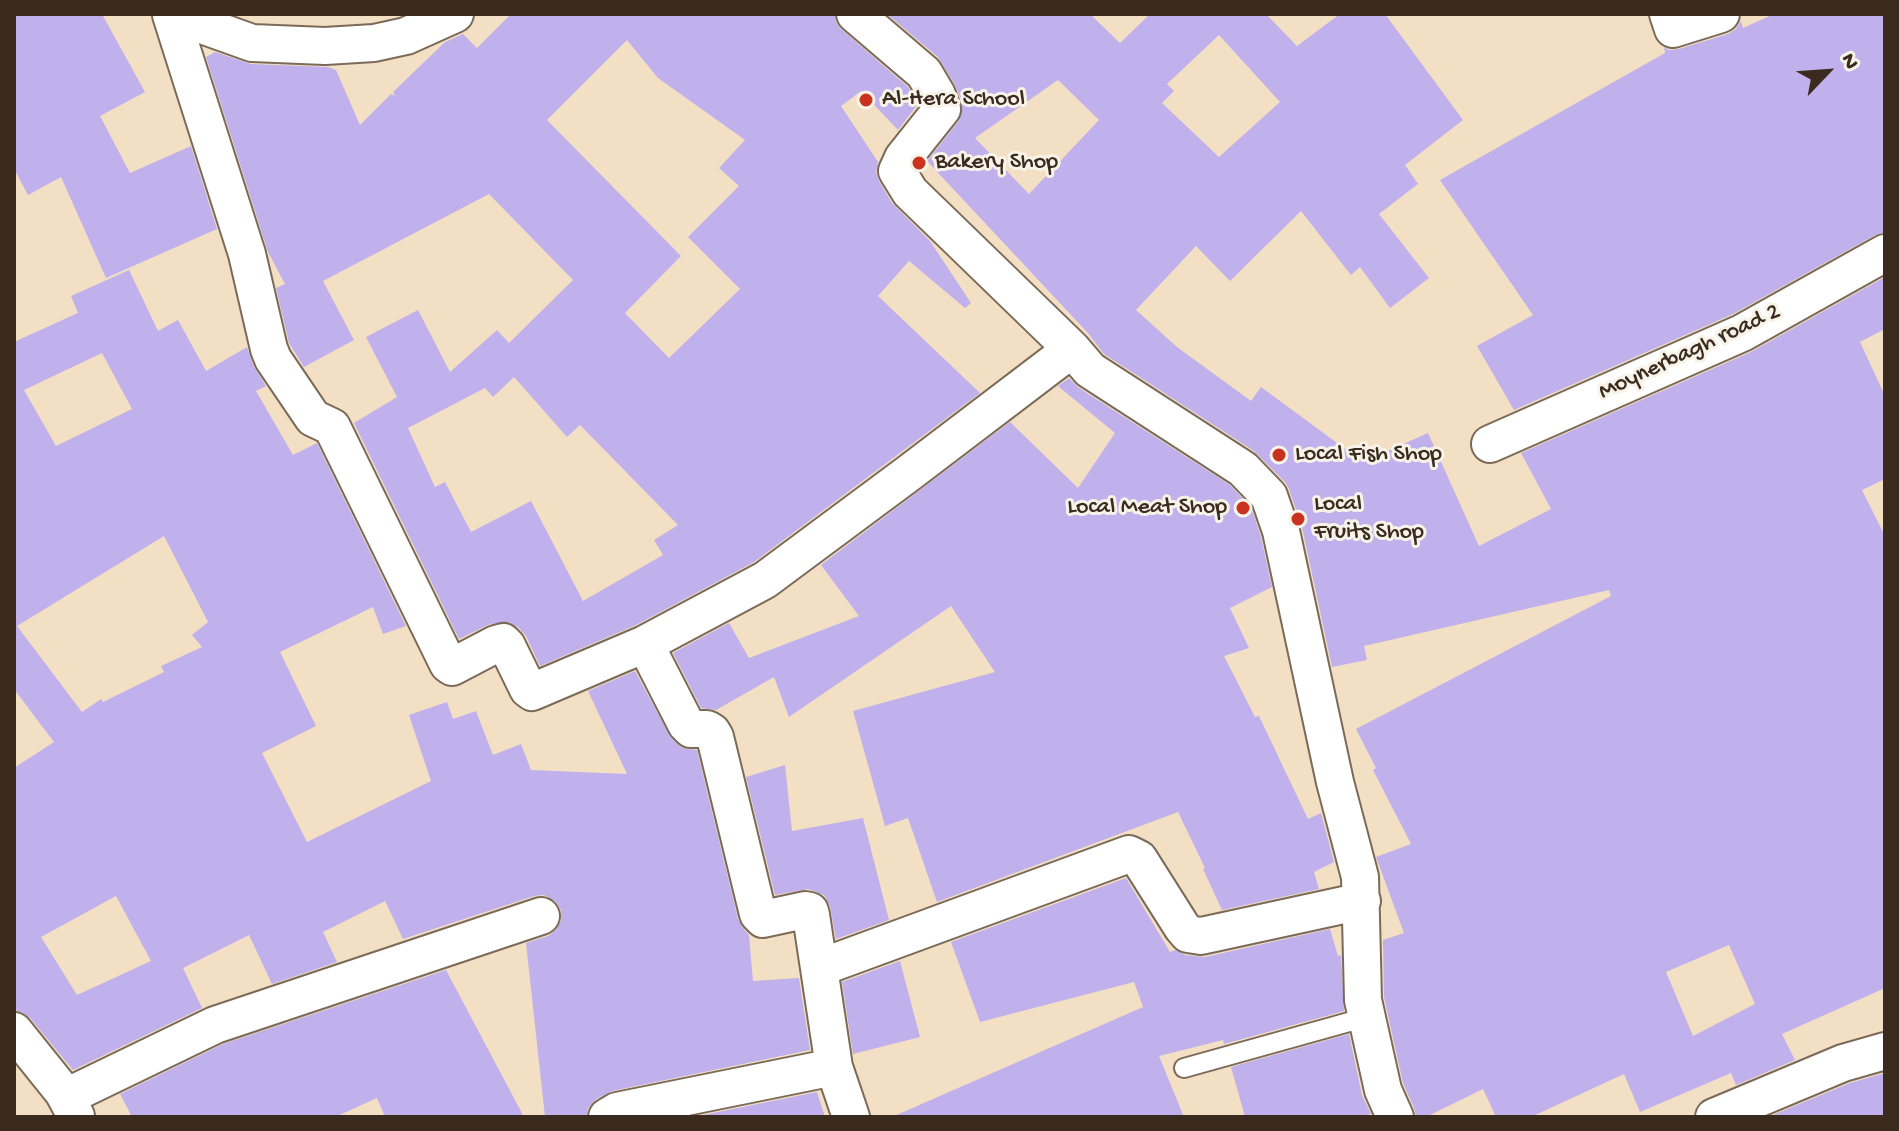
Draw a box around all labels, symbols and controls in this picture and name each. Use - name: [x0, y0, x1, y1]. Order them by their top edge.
- north arrow: [1787, 32, 1867, 112]
- text: N: [1834, 50, 1864, 74]
- place label: Al-Hera School: [882, 86, 1025, 114]
- marker: Al-Hera School: [857, 91, 875, 109]
- place label: Bakery Shop: [935, 149, 1058, 177]
- marker: Bakery Shop: [910, 154, 928, 172]
- street label: Moynerbagh road 2: [1595, 298, 1785, 408]
- place label: Local Fish Shop: [1295, 441, 1442, 469]
- marker: Local Fish Shop: [1270, 446, 1288, 464]
- place label: Local Fruits Shop: [1314, 491, 1424, 547]
- place label: Local Meat Shop: [1067, 494, 1227, 522]
- marker: Local Meat Shop: [1234, 499, 1252, 517]
- marker: Local Fruits Shop: [1289, 510, 1307, 528]

